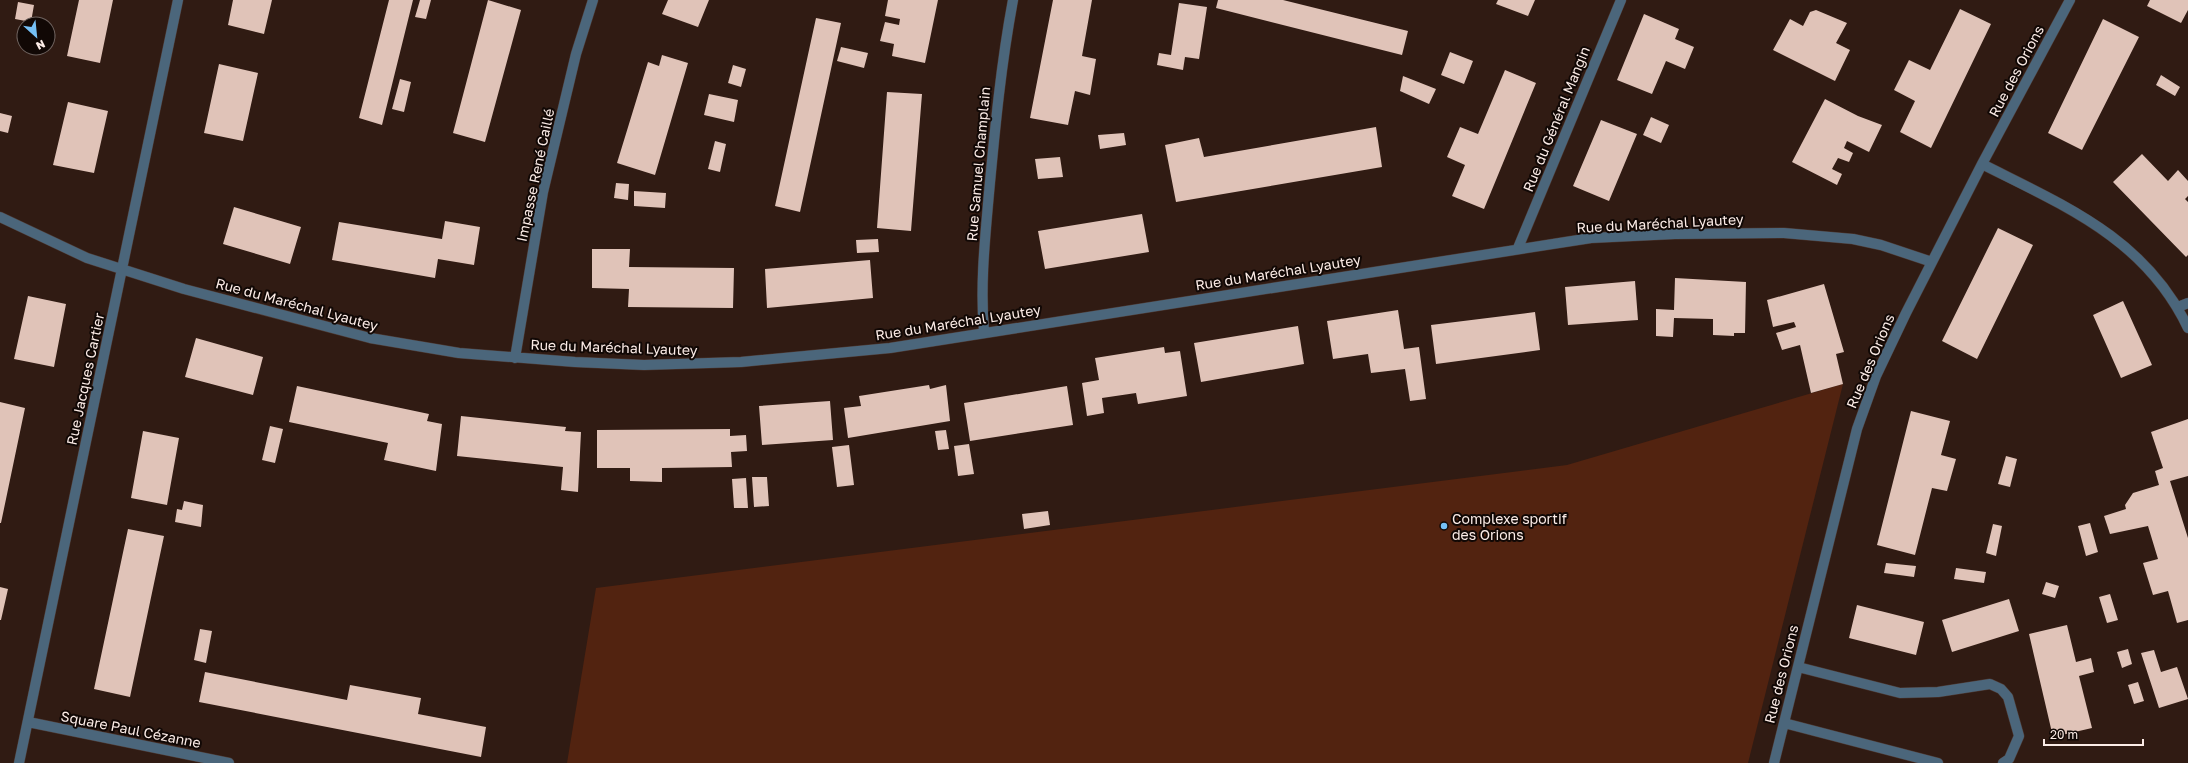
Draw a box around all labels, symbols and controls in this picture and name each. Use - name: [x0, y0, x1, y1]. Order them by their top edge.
- north arrow: [16, 16, 56, 56]
- street label: Rue des Orions: [1985, 22, 2047, 120]
- text: N: [34, 38, 47, 53]
- street label: Rue du Général Mangin: [1519, 44, 1593, 194]
- street label: Rue Samuel Champlain: [963, 86, 993, 242]
- street label: Impasse René Caillé: [513, 107, 557, 243]
- street label: Rue du Maréchal Lyautey: [1576, 210, 1744, 236]
- street label: Rue du Maréchal Lyautey: [1194, 250, 1362, 293]
- street label: Rue du Maréchal Lyautey: [214, 274, 380, 334]
- street label: Rue du Maréchal Lyautey: [874, 300, 1042, 343]
- street label: Rue Jacques Cartier: [63, 311, 107, 447]
- street label: Rue des Orions: [1842, 311, 1898, 411]
- street label: Rue du Maréchal Lyautey: [530, 336, 698, 358]
- place label: Complexe sportif des Orions: [1452, 510, 1567, 543]
- marker: Complexe sportif des Orions: [1439, 521, 1449, 531]
- street label: Rue des Orions: [1761, 623, 1801, 725]
- street label: Square Paul Cézanne: [60, 707, 202, 751]
- scale bar: [2044, 721, 2143, 747]
- text: 20 m: [2050, 727, 2078, 742]

